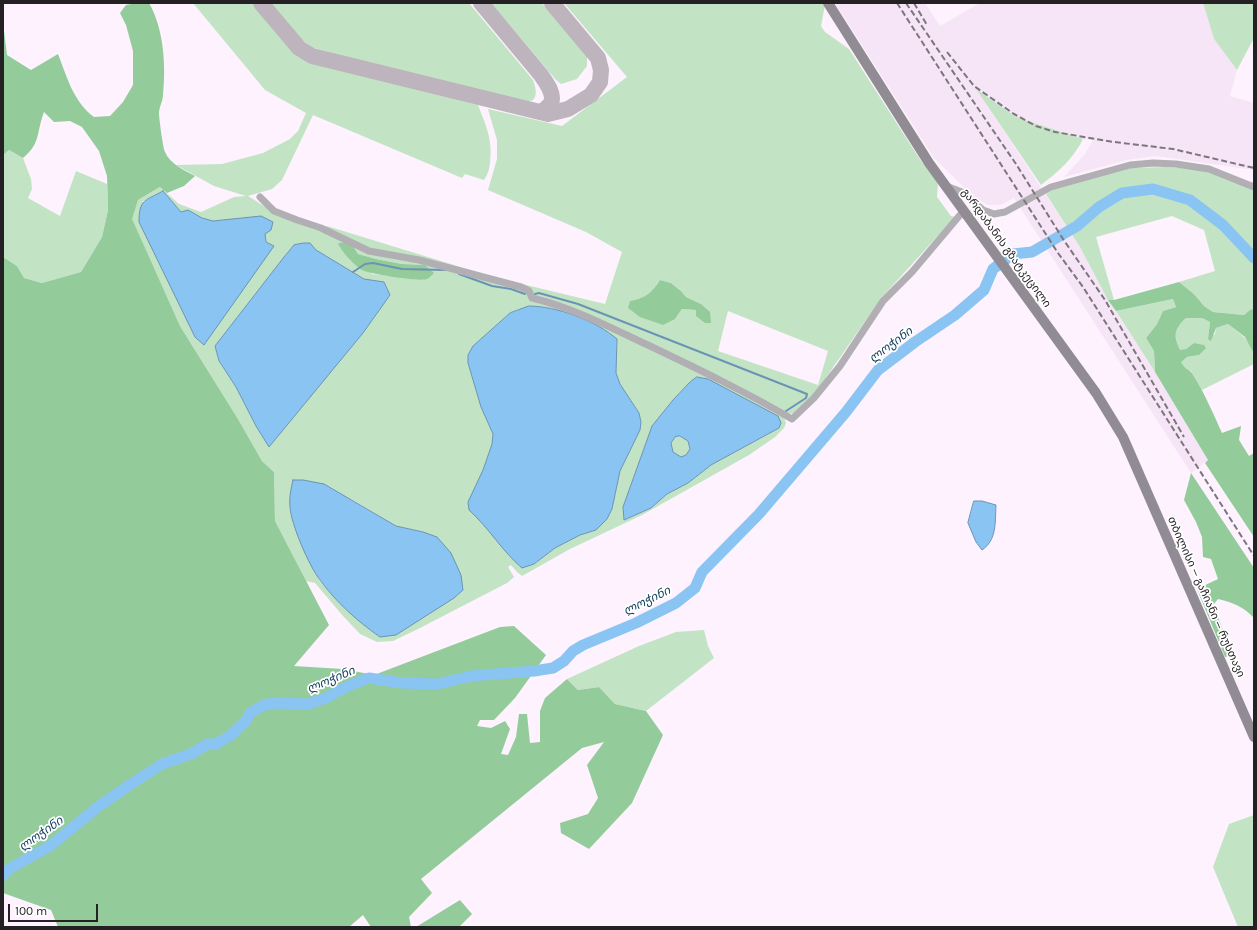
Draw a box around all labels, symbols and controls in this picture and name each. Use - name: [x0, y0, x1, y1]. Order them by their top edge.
- street label: გარდაბანის გზატკეცილი: [958, 186, 1054, 310]
- water label: ლოჭინი: [866, 324, 916, 366]
- street label: თბილისი — გაჩიანი — რუსთავი: [1164, 515, 1248, 679]
- water label: ლოჭინი: [621, 583, 673, 619]
- water label: ლოჭინი: [305, 663, 357, 697]
- water label: ლოჭინი: [16, 814, 66, 854]
- scale bar: [10, 896, 100, 922]
- text: 100 m: [15, 904, 47, 918]

